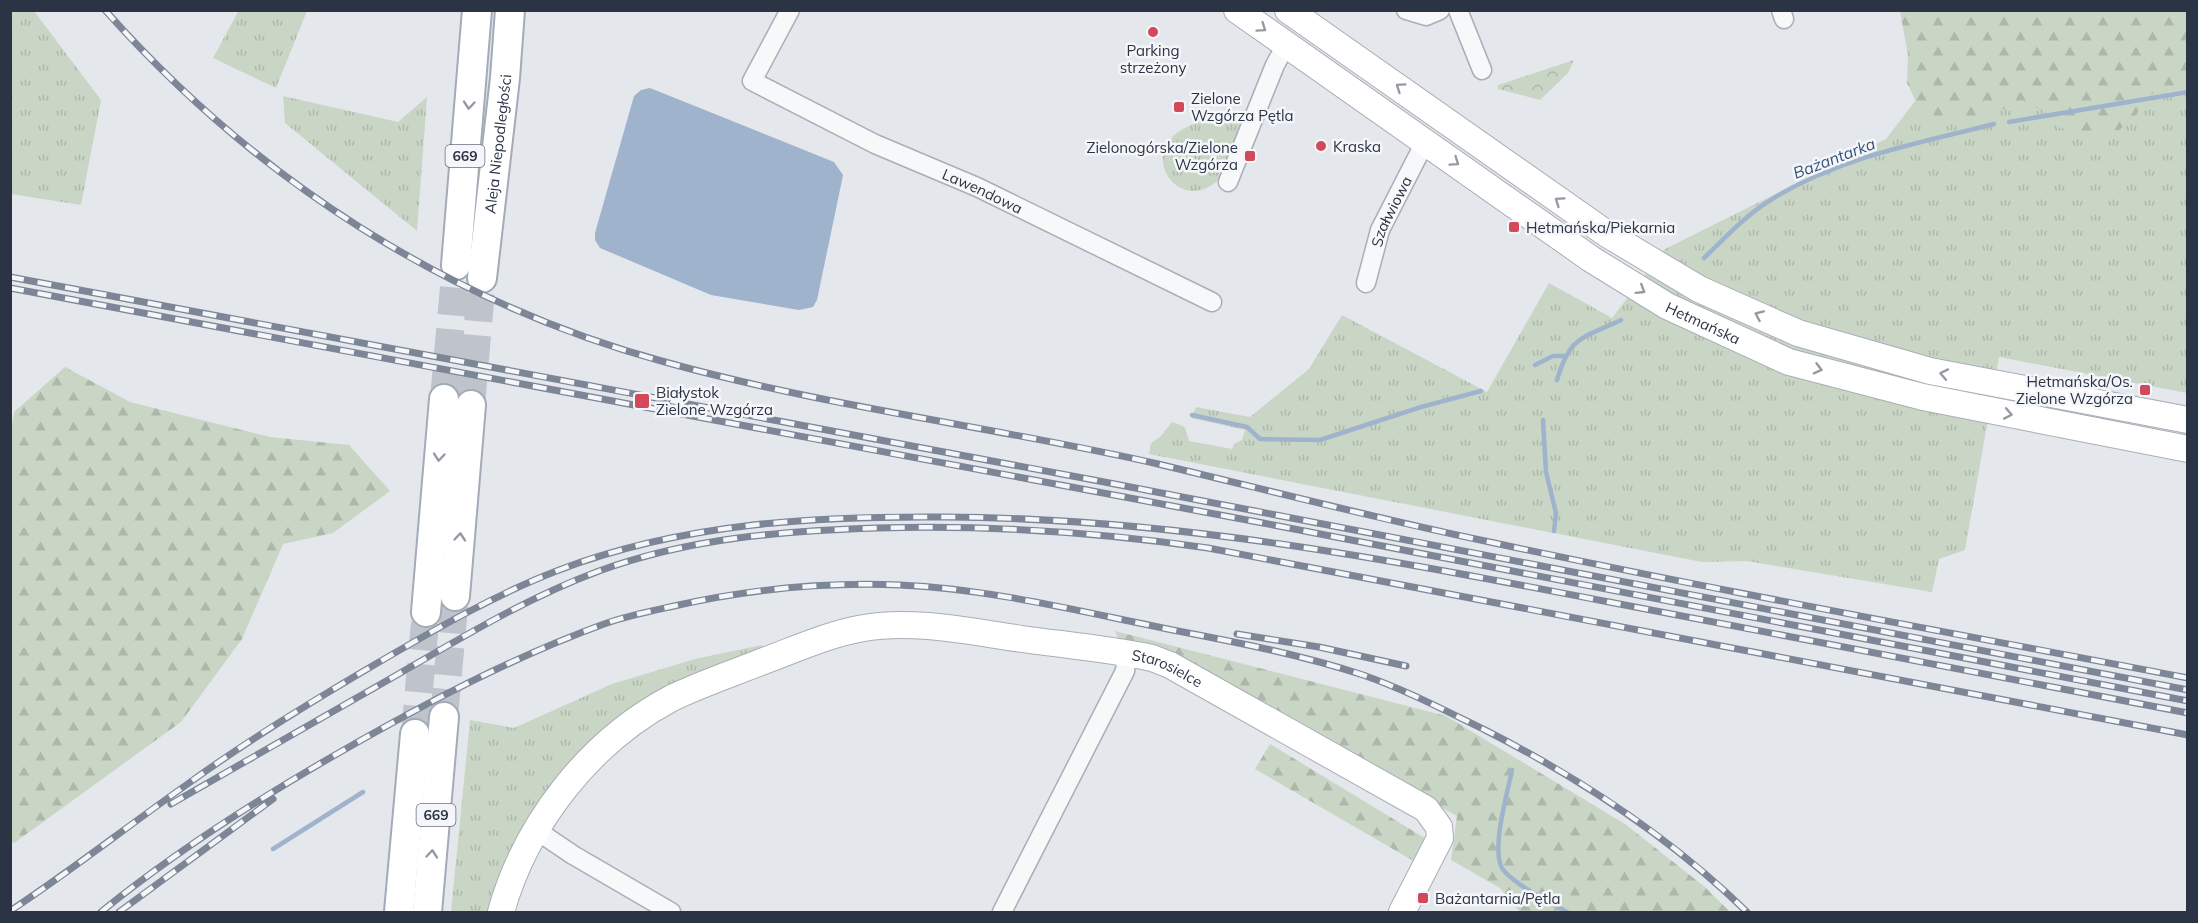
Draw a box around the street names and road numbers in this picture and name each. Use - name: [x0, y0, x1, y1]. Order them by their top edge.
- street label: Aleja Niepodległości: [480, 73, 515, 215]
- road number: 669: [446, 145, 484, 167]
- street label: Lawendowa: [940, 164, 1026, 217]
- street label: Szałwiowa: [1366, 173, 1416, 249]
- street label: Hetmańska: [1663, 297, 1744, 348]
- street label: Starosielce: [1130, 645, 1206, 691]
- road number: 669: [416, 804, 456, 826]

